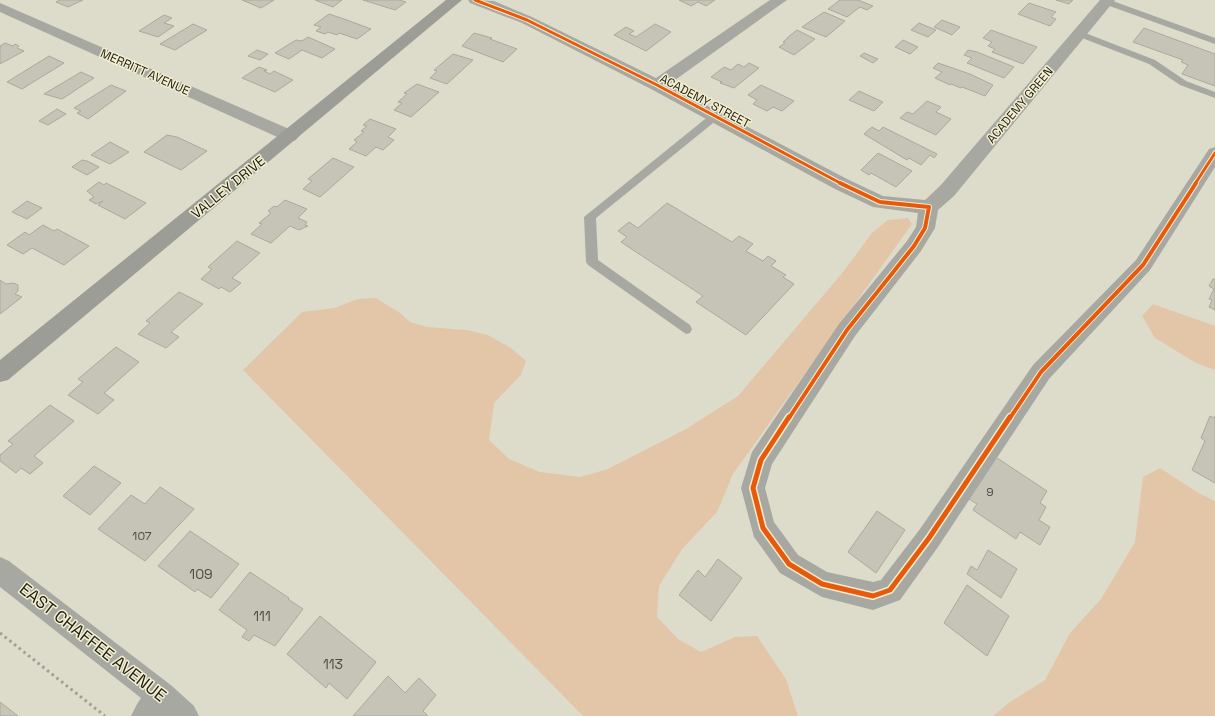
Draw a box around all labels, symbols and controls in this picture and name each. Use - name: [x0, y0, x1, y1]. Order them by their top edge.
- street label: MERRITT AVENUE: [98, 45, 192, 99]
- street label: ACADEMY GREEN: [983, 63, 1057, 147]
- street label: ACADEMY STREET: [657, 70, 753, 132]
- street label: VALLEY DRIVE: [187, 152, 269, 222]
- house number: 9: [986, 484, 994, 500]
- house number: 107: [132, 528, 152, 544]
- house number: 109: [189, 565, 213, 583]
- street label: EAST CHAFFEE AVENUE: [15, 578, 171, 706]
- house number: 111: [253, 607, 271, 625]
- house number: 113: [323, 655, 343, 673]

